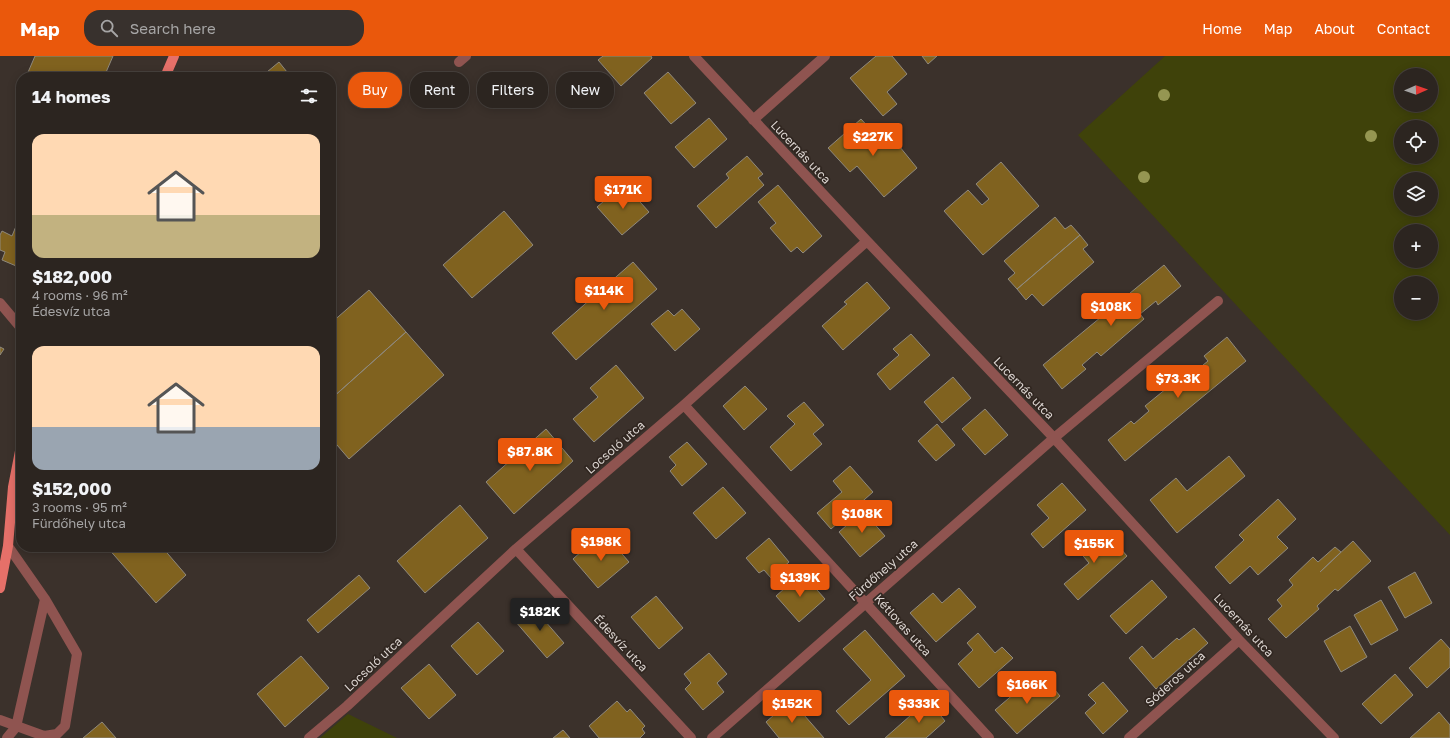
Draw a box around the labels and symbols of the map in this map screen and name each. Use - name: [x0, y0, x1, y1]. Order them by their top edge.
- north arrow: [1394, 68, 1438, 112]
- street label: Lucernás utca: [768, 117, 834, 187]
- pin: $227K: [845, 123, 901, 157]
- pin: $171K: [595, 176, 651, 210]
- pin: $114K: [576, 277, 632, 311]
- pin: $108K: [1083, 293, 1139, 327]
- street label: Lucernás utca: [990, 354, 1058, 422]
- pin: $73.3K: [1145, 365, 1211, 399]
- street label: Locsoló utca: [582, 417, 648, 477]
- pin: $87.8K: [497, 438, 563, 472]
- pin: $108K: [834, 500, 890, 534]
- pin: $198K: [573, 528, 629, 562]
- pin: $155K: [1066, 530, 1122, 564]
- street label: Fürdőhely utca: [845, 536, 921, 604]
- pin: $139K: [772, 564, 828, 598]
- street label: Lucernás utca: [1211, 590, 1277, 660]
- street label: Kétlovas utca: [871, 591, 935, 659]
- pin: $182K: [512, 598, 568, 632]
- street label: Édesvíz utca: [591, 611, 651, 675]
- street label: Locsoló utca: [341, 634, 405, 694]
- street label: Sóderos utca: [1142, 648, 1208, 710]
- pin: $166K: [999, 671, 1055, 705]
- pin: $152K: [764, 690, 820, 724]
- pin: $333K: [891, 690, 947, 724]

